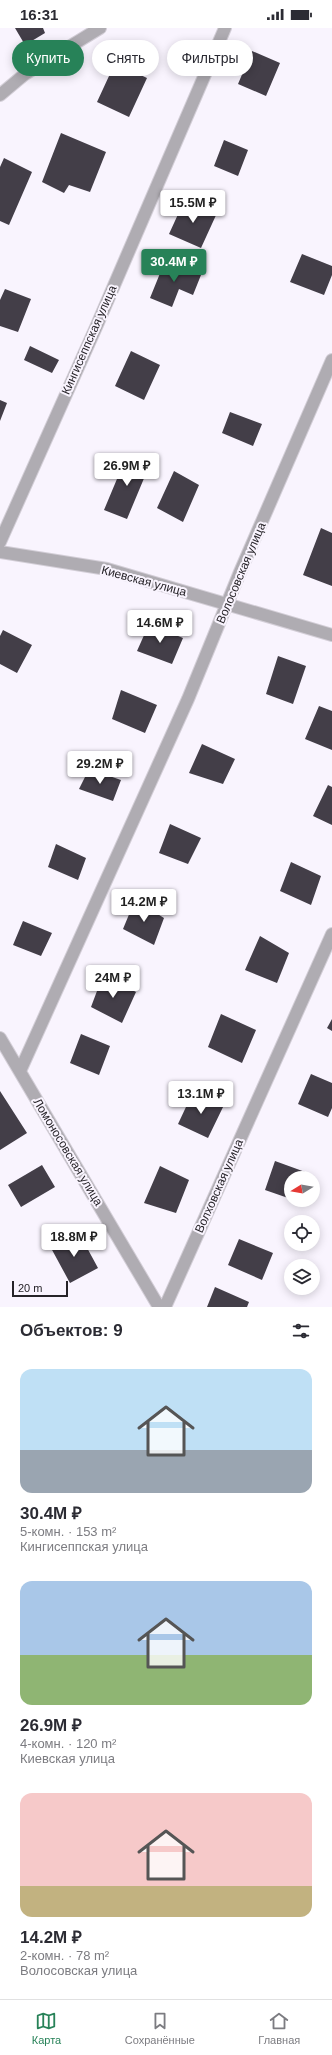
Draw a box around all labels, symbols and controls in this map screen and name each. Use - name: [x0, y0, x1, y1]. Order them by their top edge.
- text: 16:31: [20, 6, 58, 23]
- chip: Купить: [12, 40, 84, 76]
- chip: Снять: [92, 40, 159, 76]
- chip: Фильтры: [167, 40, 253, 76]
- pin: 15.5M ₽: [156, 190, 230, 224]
- text: 15.5M ₽: [169, 195, 217, 210]
- pin: 30.4M ₽: [137, 249, 211, 283]
- text: 30.4M ₽: [150, 254, 198, 269]
- street label: Кингисеппская улица: [59, 283, 120, 397]
- pin: 26.9M ₽: [90, 453, 164, 487]
- text: 26.9M ₽: [103, 458, 151, 473]
- street label: Волосовская улица: [213, 520, 269, 626]
- street label: Киевская улица: [100, 563, 188, 599]
- pin: 14.6M ₽: [123, 610, 197, 644]
- text: 14.6M ₽: [136, 615, 184, 630]
- pin: 29.2M ₽: [63, 751, 137, 785]
- text: 29.2M ₽: [76, 756, 124, 771]
- pin: 14.2M ₽: [107, 889, 181, 923]
- text: 14.2M ₽: [120, 894, 168, 909]
- pin: 24M ₽: [85, 965, 141, 999]
- text: 24M ₽: [95, 970, 131, 985]
- pin: 13.1M ₽: [164, 1081, 238, 1115]
- text: 13.1M ₽: [177, 1086, 225, 1101]
- street label: Ломоносовская улица: [30, 1096, 106, 1209]
- street label: Волховская улица: [192, 1137, 246, 1235]
- north arrow: [284, 1171, 320, 1207]
- map controls: [284, 1171, 320, 1295]
- button: locate: [284, 1215, 320, 1251]
- pin: 18.8M ₽: [37, 1224, 111, 1258]
- text: 18.8M ₽: [50, 1229, 98, 1244]
- button: layers: [284, 1259, 320, 1295]
- scale bar: [12, 1279, 68, 1298]
- text: 20 m: [18, 1282, 42, 1294]
- icon: filters: [290, 1320, 312, 1342]
- text: Объектов: 9: [20, 1321, 123, 1340]
- icon: home: [130, 1395, 202, 1467]
- text: 30.4M ₽: [20, 1504, 82, 1523]
- text: 5-комн. · 153 m²: [20, 1524, 116, 1539]
- text: Кингисеппская улица: [20, 1539, 148, 1554]
- icon: home: [130, 1607, 202, 1679]
- text: 26.9M ₽: [20, 1716, 82, 1735]
- text: 4-комн. · 120 m²: [20, 1736, 116, 1751]
- text: Киевская улица: [20, 1751, 115, 1766]
- icon: home: [130, 1819, 202, 1891]
- text: 14.2M ₽: [20, 1928, 82, 1947]
- text: 2-комн. · 78 m²: [20, 1948, 109, 1963]
- text: Волосовская улица: [20, 1963, 137, 1978]
- tab: Карта: [32, 2010, 61, 2046]
- tab: Сохранённые: [125, 2010, 195, 2046]
- tab: Главная: [258, 2010, 300, 2046]

